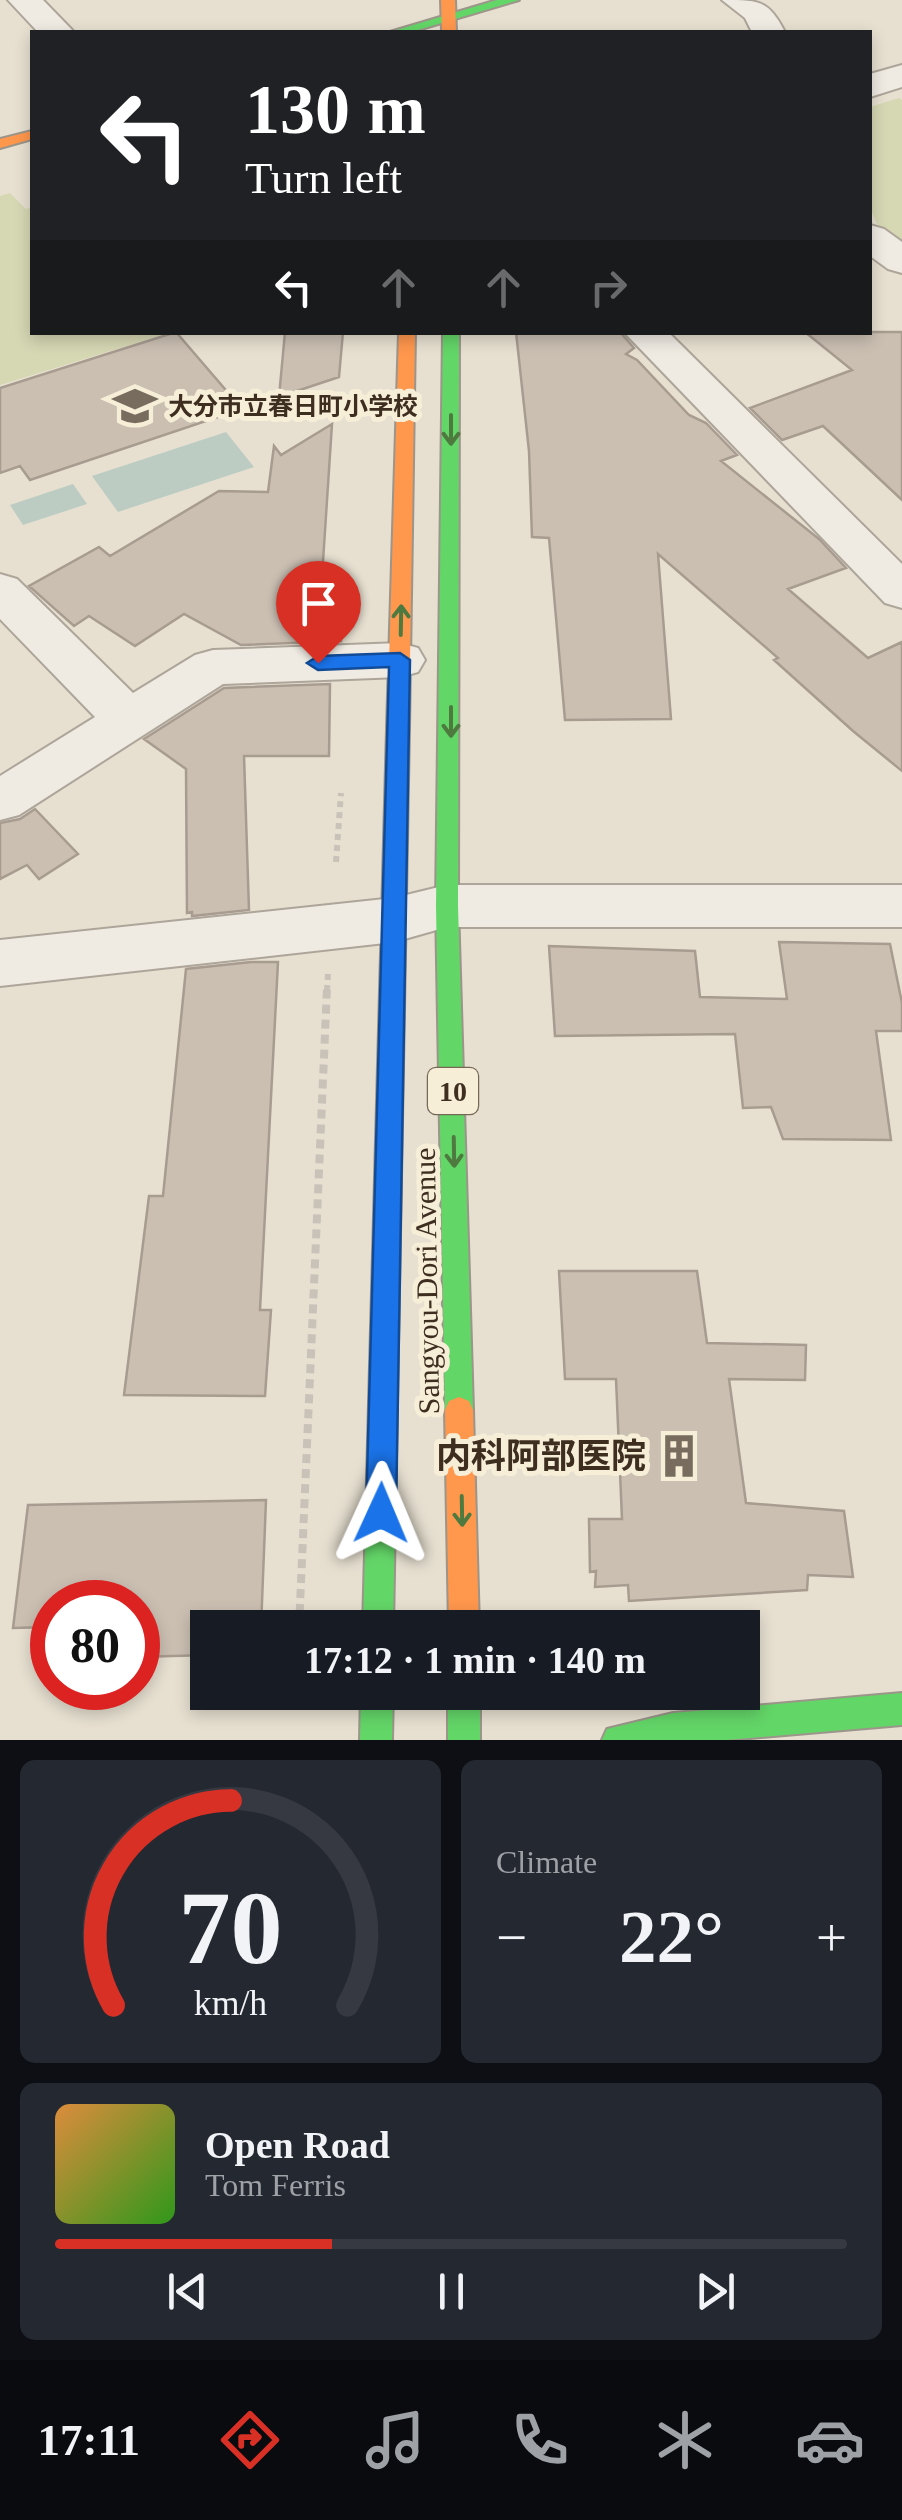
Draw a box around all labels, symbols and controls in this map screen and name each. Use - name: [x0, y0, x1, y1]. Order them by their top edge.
- icon: left: [80, 70, 210, 200]
- text: 130 m: [245, 71, 426, 148]
- text: Turn left: [245, 153, 402, 203]
- icon: left: [266, 260, 321, 315]
- icon: ahead: [371, 260, 426, 315]
- icon: ahead: [476, 260, 531, 315]
- icon: right: [581, 260, 636, 315]
- school or university icon: 大分市立春日町小学校: [111, 382, 159, 430]
- place label: 大分市立春日町小学校: [168, 393, 418, 420]
- one-way arrow: [442, 412, 460, 445]
- pin: [276, 561, 361, 664]
- icon: arrive: [291, 576, 346, 631]
- one-way arrow: [391, 605, 410, 637]
- one-way arrow: [441, 705, 460, 737]
- road number: 10: [428, 1068, 478, 1114]
- one-way arrow: [445, 1135, 464, 1167]
- street label: Sangyou-Dori Avenue: [408, 1147, 445, 1415]
- building icon: 内科阿部医院: [655, 1432, 703, 1480]
- place label: 内科阿部医院: [436, 1437, 646, 1476]
- position arrow: [329, 1461, 433, 1565]
- one-way arrow: [452, 1495, 471, 1527]
- speed limit sign: 80: [30, 1580, 160, 1710]
- text: 17:12 · 1 min · 140 m: [304, 1639, 646, 1681]
- text: Climate: [496, 1844, 597, 1880]
- text: 70: [179, 1870, 283, 1985]
- text: 22°: [619, 1895, 724, 1978]
- text: −: [496, 1907, 527, 1968]
- text: +: [816, 1907, 847, 1968]
- text: km/h: [194, 1983, 267, 2023]
- text: Open Road: [205, 2124, 390, 2166]
- text: Tom Ferris: [205, 2167, 346, 2203]
- icon: previous: [160, 2264, 215, 2319]
- icon: pause: [424, 2264, 479, 2319]
- icon: next: [688, 2264, 743, 2319]
- icon: directions: [215, 2405, 285, 2475]
- icon: music: [360, 2405, 430, 2475]
- icon: phone: [505, 2405, 575, 2475]
- icon: climate: [650, 2405, 720, 2475]
- icon: car: [795, 2405, 865, 2475]
- text: 17:11: [37, 2415, 140, 2465]

